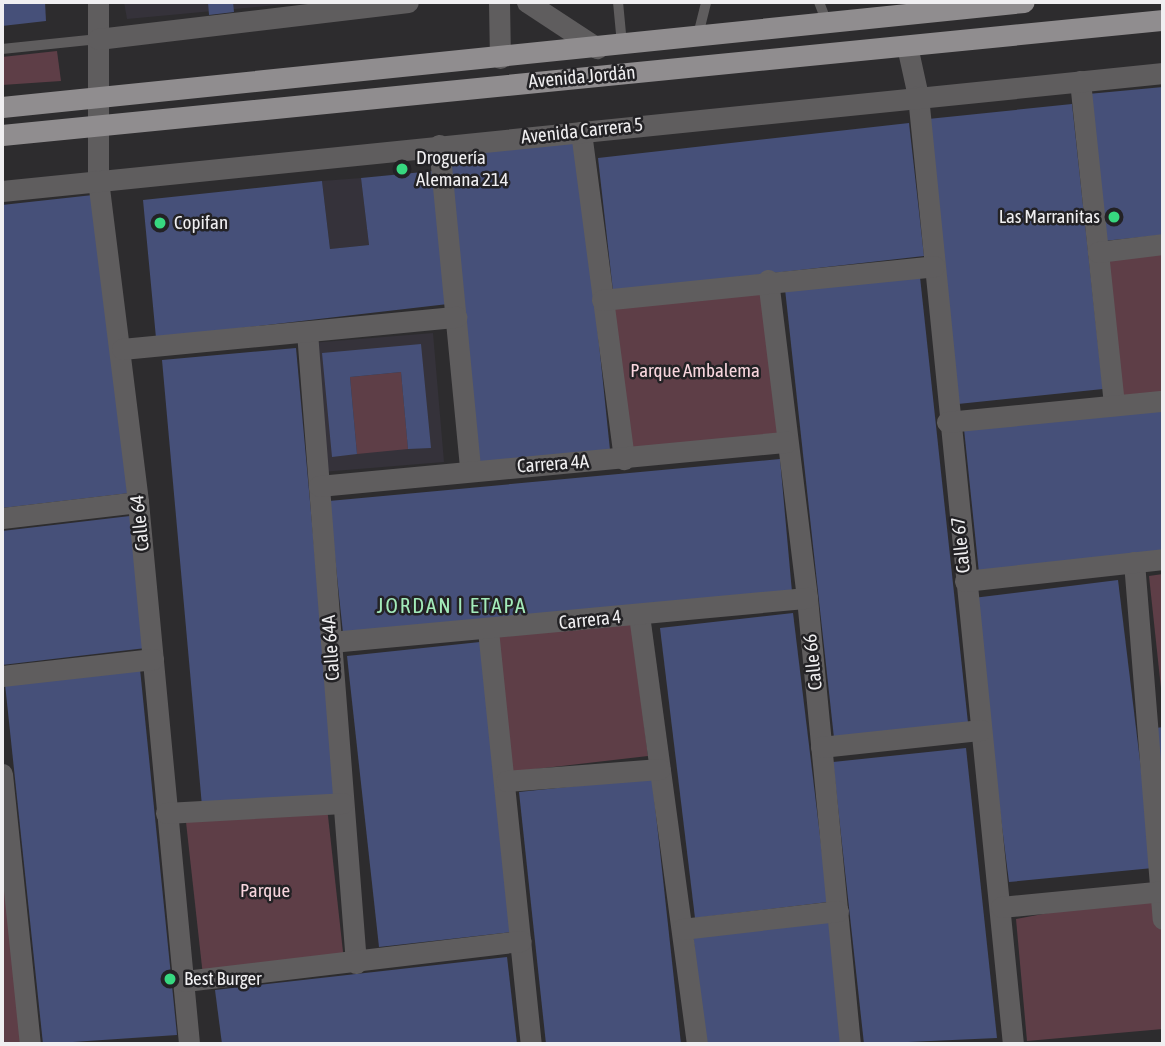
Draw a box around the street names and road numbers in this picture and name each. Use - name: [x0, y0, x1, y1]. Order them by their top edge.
- street label: Avenida Jordán: [528, 61, 636, 93]
- street label: Avenida Carrera 5: [520, 113, 644, 149]
- street label: Carrera 4A: [516, 450, 590, 478]
- street label: Calle 64: [126, 494, 154, 552]
- street label: Calle 67: [947, 516, 975, 574]
- street label: Carrera 4: [558, 605, 622, 635]
- street label: Calle 64A: [317, 614, 345, 682]
- street label: Calle 66: [799, 633, 827, 691]

